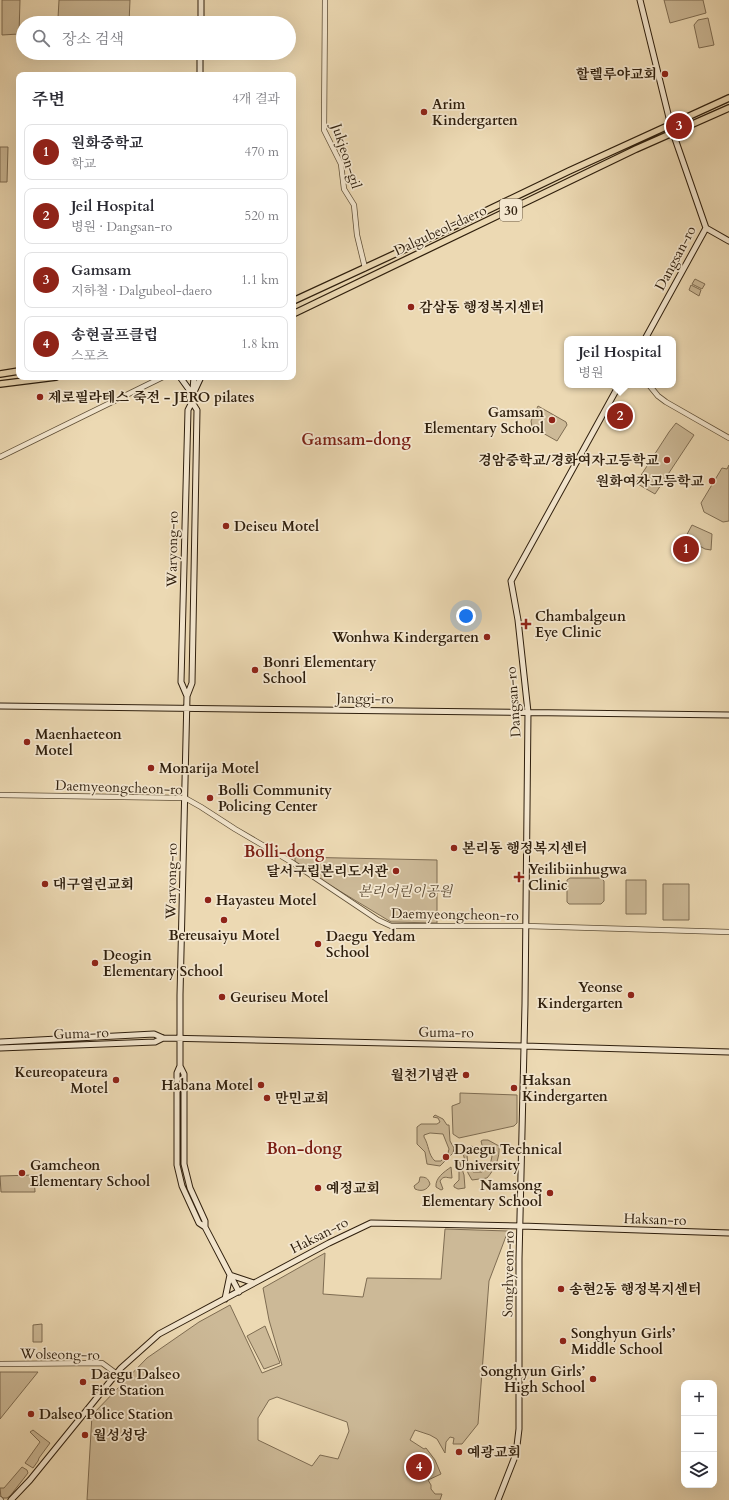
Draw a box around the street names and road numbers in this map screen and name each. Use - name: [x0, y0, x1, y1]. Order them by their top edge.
- street label: Jukjeon-gil: [326, 119, 366, 192]
- road number: 30: [500, 199, 522, 221]
- street label: Dalgubeol-daero: [391, 200, 490, 260]
- street label: Dangsan-ro: [650, 222, 701, 294]
- street label: Waryong-ro: [162, 510, 183, 588]
- street label: Dangsan-ro: [502, 666, 525, 738]
- street label: Janggi-ro: [334, 688, 394, 709]
- street label: Daemyeongcheon-ro: [55, 776, 184, 799]
- street label: Waryong-ro: [161, 842, 182, 920]
- street label: Daemyeongcheon-ro: [391, 904, 519, 925]
- street label: Guma-ro: [53, 1023, 110, 1044]
- street label: Guma-ro: [418, 1023, 474, 1042]
- street label: Haksan-ro: [623, 1209, 687, 1230]
- street label: Haksan-ro: [287, 1213, 352, 1258]
- street label: Songhyeon-ro: [498, 1230, 519, 1317]
- street label: Wolseong-ro: [19, 1344, 101, 1365]

